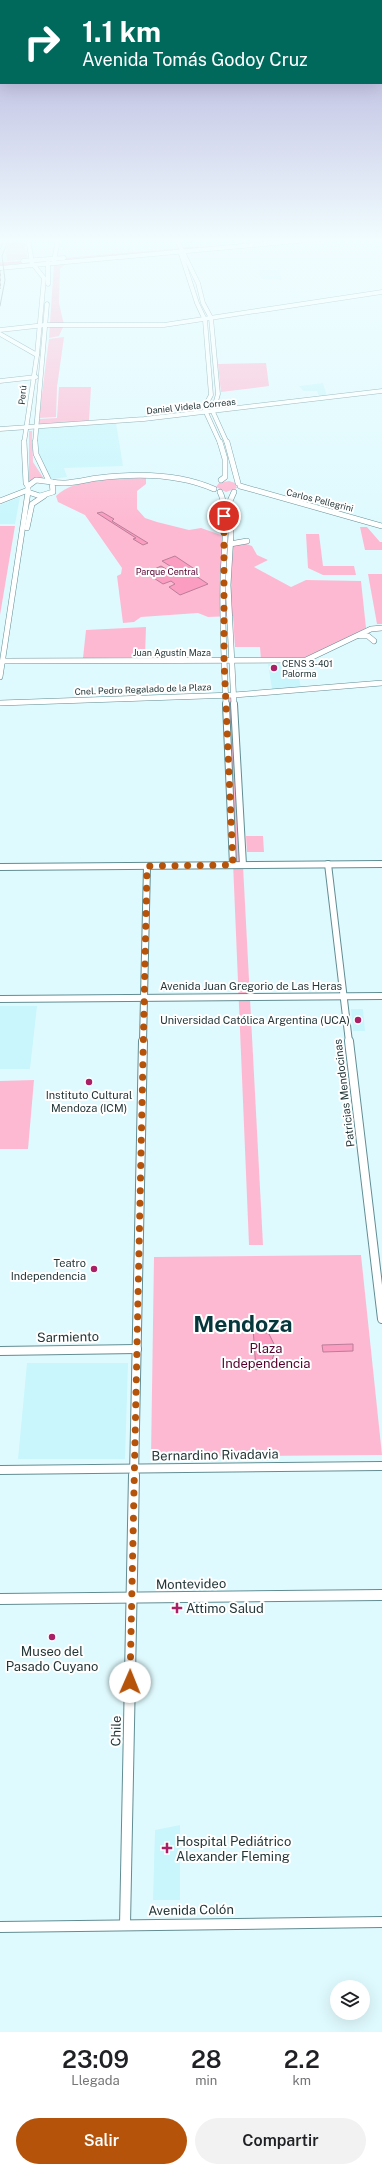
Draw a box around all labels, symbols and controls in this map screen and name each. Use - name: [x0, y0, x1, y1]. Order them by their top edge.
- text: 1.1 km: [82, 15, 161, 48]
- icon: right: [16, 16, 68, 68]
- text: Avenida Tomás Godoy Cruz: [82, 49, 308, 70]
- street label: Perú: [16, 385, 28, 405]
- street label: Daniel Videla Correas: [146, 396, 237, 416]
- street label: Carlos Pellegrini: [285, 486, 355, 514]
- pin: [207, 499, 241, 533]
- icon: arrive: [213, 505, 235, 527]
- park label: Parque Central: [136, 566, 199, 577]
- street label: Juan Agustín Maza: [133, 647, 211, 658]
- place label: CENS 3-401 Palorma: [282, 658, 333, 679]
- marker: CENS 3-401 Palorma: [269, 663, 279, 673]
- street label: Cnel. Pedro Regalado de la Plaza: [74, 681, 212, 697]
- street label: Avenida Juan Gregorio de Las Heras: [160, 980, 342, 992]
- place label: Universidad Católica Argentina (UCA): [160, 1014, 350, 1026]
- marker: Universidad Católica Argentina (UCA): [353, 1015, 363, 1025]
- street label: Patricias Mendocinas: [331, 1038, 357, 1148]
- marker: Instituto Cultural Mendoza (ICM): [84, 1077, 94, 1087]
- place label: Instituto Cultural Mendoza (ICM): [46, 1089, 132, 1114]
- place label: Teatro Independencia: [11, 1257, 86, 1282]
- marker: Teatro Independencia: [89, 1264, 99, 1274]
- district label: Mendoza: [193, 1310, 293, 1337]
- street label: Sarmiento: [37, 1329, 99, 1345]
- park label: Plaza Independencia: [222, 1341, 310, 1371]
- street label: Bernardino Rivadavia: [151, 1446, 279, 1464]
- street label: Montevideo: [156, 1576, 226, 1592]
- place label: Attimo Salud: [186, 1601, 264, 1616]
- marker: Attimo Salud: [171, 1602, 183, 1614]
- marker: Museo del Pasado Cuyano: [47, 1632, 57, 1642]
- place label: Museo del Pasado Cuyano: [6, 1644, 98, 1674]
- position arrow: [109, 1661, 151, 1703]
- street label: Chile: [108, 1716, 124, 1746]
- place label: Hospital Pediátrico Alexander Fleming: [176, 1834, 291, 1864]
- marker: Hospital Pediátrico Alexander Fleming: [161, 1842, 173, 1854]
- street label: Avenida Colón: [148, 1902, 234, 1918]
- map controls: [330, 1980, 370, 2020]
- button: layers: [330, 1980, 370, 2020]
- text: 23:09: [62, 2045, 129, 2073]
- text: 28: [191, 2045, 222, 2073]
- text: 2.2: [284, 2045, 320, 2073]
- text: Llegada: [71, 2073, 120, 2088]
- text: min: [195, 2073, 217, 2088]
- text: km: [293, 2073, 311, 2088]
- button: Salir: [16, 2118, 187, 2164]
- button: Compartir: [195, 2118, 366, 2164]

